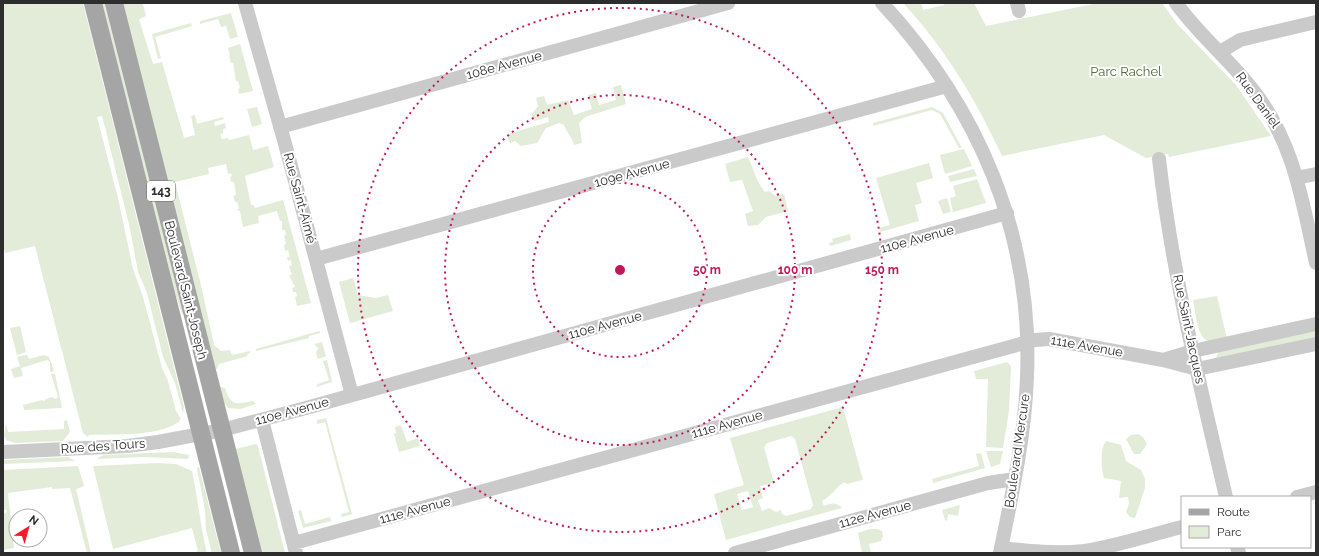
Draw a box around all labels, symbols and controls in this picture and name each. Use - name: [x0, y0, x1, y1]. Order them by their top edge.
- street label: 108e Avenue: [465, 48, 544, 82]
- park label: Parc Rachel: [1090, 64, 1162, 79]
- street label: Rue Daniel: [1233, 69, 1283, 131]
- street label: Rue Saint-Aimé: [281, 151, 319, 245]
- street label: 109e Avenue: [593, 156, 672, 190]
- road number: 143: [147, 181, 175, 201]
- street label: Boulevard Saint-Joseph: [161, 219, 211, 361]
- street label: 110e Avenue: [879, 222, 956, 256]
- centre of rings: [613, 263, 627, 277]
- text: 50 m: [693, 263, 721, 277]
- text: 100 m: [778, 263, 812, 277]
- text: 150 m: [865, 263, 899, 277]
- street label: Rue Saint-Jacques: [1170, 273, 1208, 385]
- street label: 110e Avenue: [567, 308, 644, 342]
- street label: 111e Avenue: [1050, 332, 1125, 360]
- street label: Boulevard Mercure: [1002, 393, 1032, 509]
- street label: 110e Avenue: [254, 394, 331, 428]
- street label: 111e Avenue: [690, 407, 764, 441]
- street label: Rue des Tours: [60, 436, 146, 456]
- street label: 111e Avenue: [378, 493, 452, 527]
- legend: [1181, 496, 1311, 548]
- street label: 112e Avenue: [837, 497, 913, 531]
- text: Route: [1217, 505, 1250, 519]
- north arrow: [8, 508, 48, 548]
- text: N: [26, 513, 41, 528]
- text: Parc: [1217, 525, 1242, 539]

